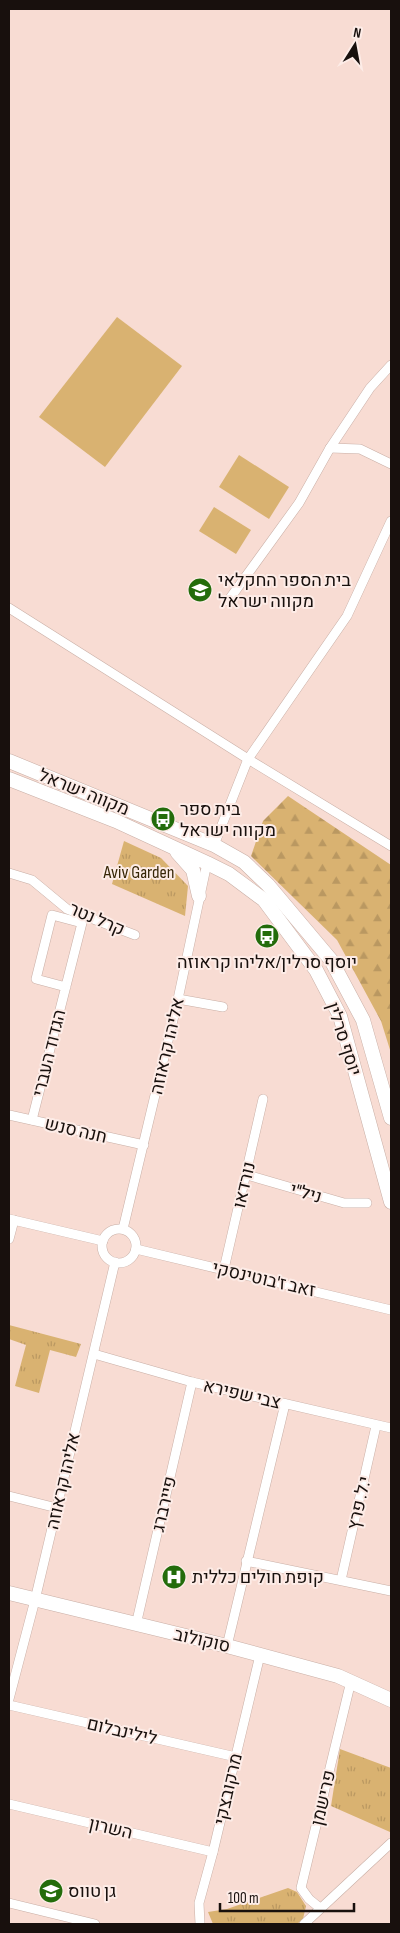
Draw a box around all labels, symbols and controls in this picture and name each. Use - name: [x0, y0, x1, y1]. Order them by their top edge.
- north arrow: [330, 20, 380, 70]
- text: N: [352, 24, 363, 42]
- place label: בית הספר החקלאי מקווה ישראל: [218, 570, 351, 612]
- school or university icon: בית הספר החקלאי מקווה ישראל: [187, 577, 213, 603]
- street label: מקווה ישראל: [35, 765, 132, 820]
- place label: בית ספר מקווה ישראל: [180, 799, 276, 841]
- bus stop icon: בית ספר מקווה ישראל: [150, 806, 176, 832]
- park label: Aviv Garden: [103, 862, 174, 883]
- street label: קרל נטר: [66, 898, 128, 941]
- bus stop icon: יוסף סרלין/אליהו קראוזה: [254, 923, 280, 949]
- place label: יוסף סרלין/אליהו קראוזה: [177, 952, 357, 973]
- street label: אליהו קראוזה: [146, 996, 189, 1097]
- street label: יוסף סרלין: [322, 1000, 365, 1079]
- street label: הגדוד העברי: [29, 1007, 70, 1099]
- street label: חנה סנש: [43, 1113, 109, 1148]
- street label: נורדאו: [229, 1160, 260, 1210]
- street label: ניל"י: [288, 1179, 324, 1208]
- street label: זאב ז'בוטינסקי: [210, 1257, 318, 1302]
- street label: צבי שפירא: [201, 1375, 283, 1414]
- street label: אליהו קראוזה: [42, 1431, 85, 1532]
- street label: פיירברג: [148, 1474, 181, 1534]
- street label: י.ל. פרץ: [343, 1474, 376, 1532]
- hospital icon: קופת חולים כללית: [161, 1564, 187, 1590]
- place label: קופת חולים כללית: [192, 1567, 324, 1588]
- street label: סוקולוב: [172, 1624, 232, 1657]
- street label: לילינבלום: [85, 1713, 159, 1750]
- street label: מרקובצקי: [210, 1751, 247, 1827]
- street label: פרישמן: [307, 1768, 340, 1828]
- street label: השרון: [87, 1813, 135, 1844]
- school or university icon: גן טווס: [38, 1878, 64, 1904]
- scale bar: [220, 1880, 354, 1912]
- place label: גן טווס: [68, 1881, 116, 1902]
- text: 100 m: [228, 1889, 259, 1908]

